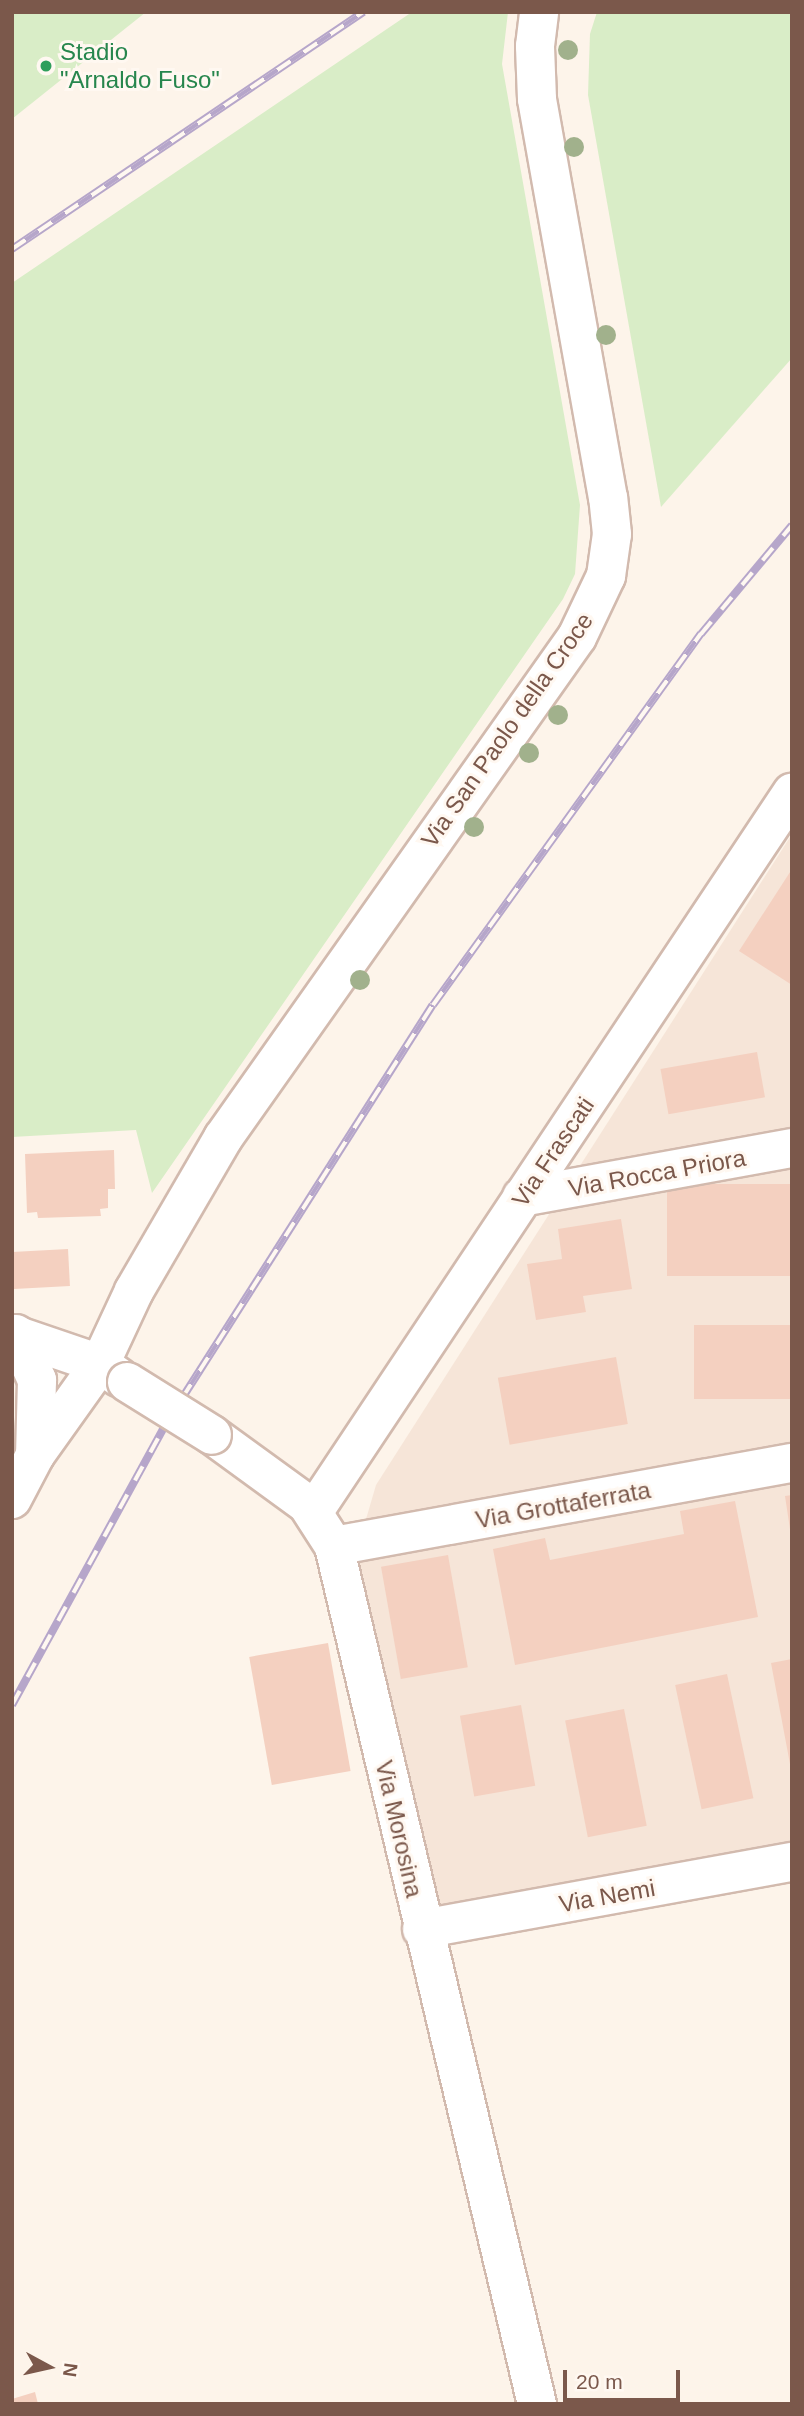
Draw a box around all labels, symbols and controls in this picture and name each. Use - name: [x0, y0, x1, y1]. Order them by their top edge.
- place label: Stadio "Arnaldo Fuso": [60, 38, 220, 94]
- marker: Stadio "Arnaldo Fuso": [38, 58, 54, 74]
- street label: Via San Paolo della Croce: [415, 607, 599, 853]
- street label: Via Frascati: [506, 1092, 600, 1212]
- street label: Via Rocca Priora: [566, 1143, 748, 1203]
- street label: Via Grottaferrata: [473, 1475, 653, 1535]
- street label: Via Morosina: [369, 1758, 429, 1900]
- street label: Via Nemi: [557, 1873, 657, 1919]
- north arrow: [14, 2332, 84, 2402]
- scale bar: [566, 2356, 683, 2400]
- text: N: [59, 2362, 82, 2378]
- text: 20 m: [576, 2370, 623, 2393]

